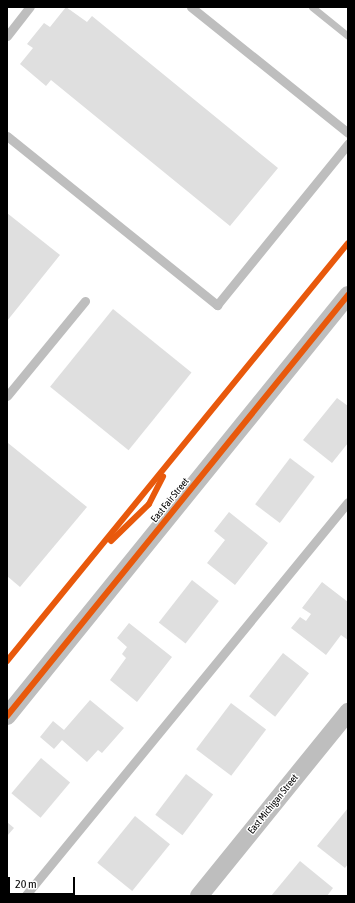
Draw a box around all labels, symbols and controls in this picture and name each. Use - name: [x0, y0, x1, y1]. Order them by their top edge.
- street label: East Fair Street: [148, 475, 192, 525]
- street label: East Michigan Street: [245, 772, 301, 836]
- scale bar: [10, 869, 77, 895]
- text: 20 m: [15, 877, 37, 891]

